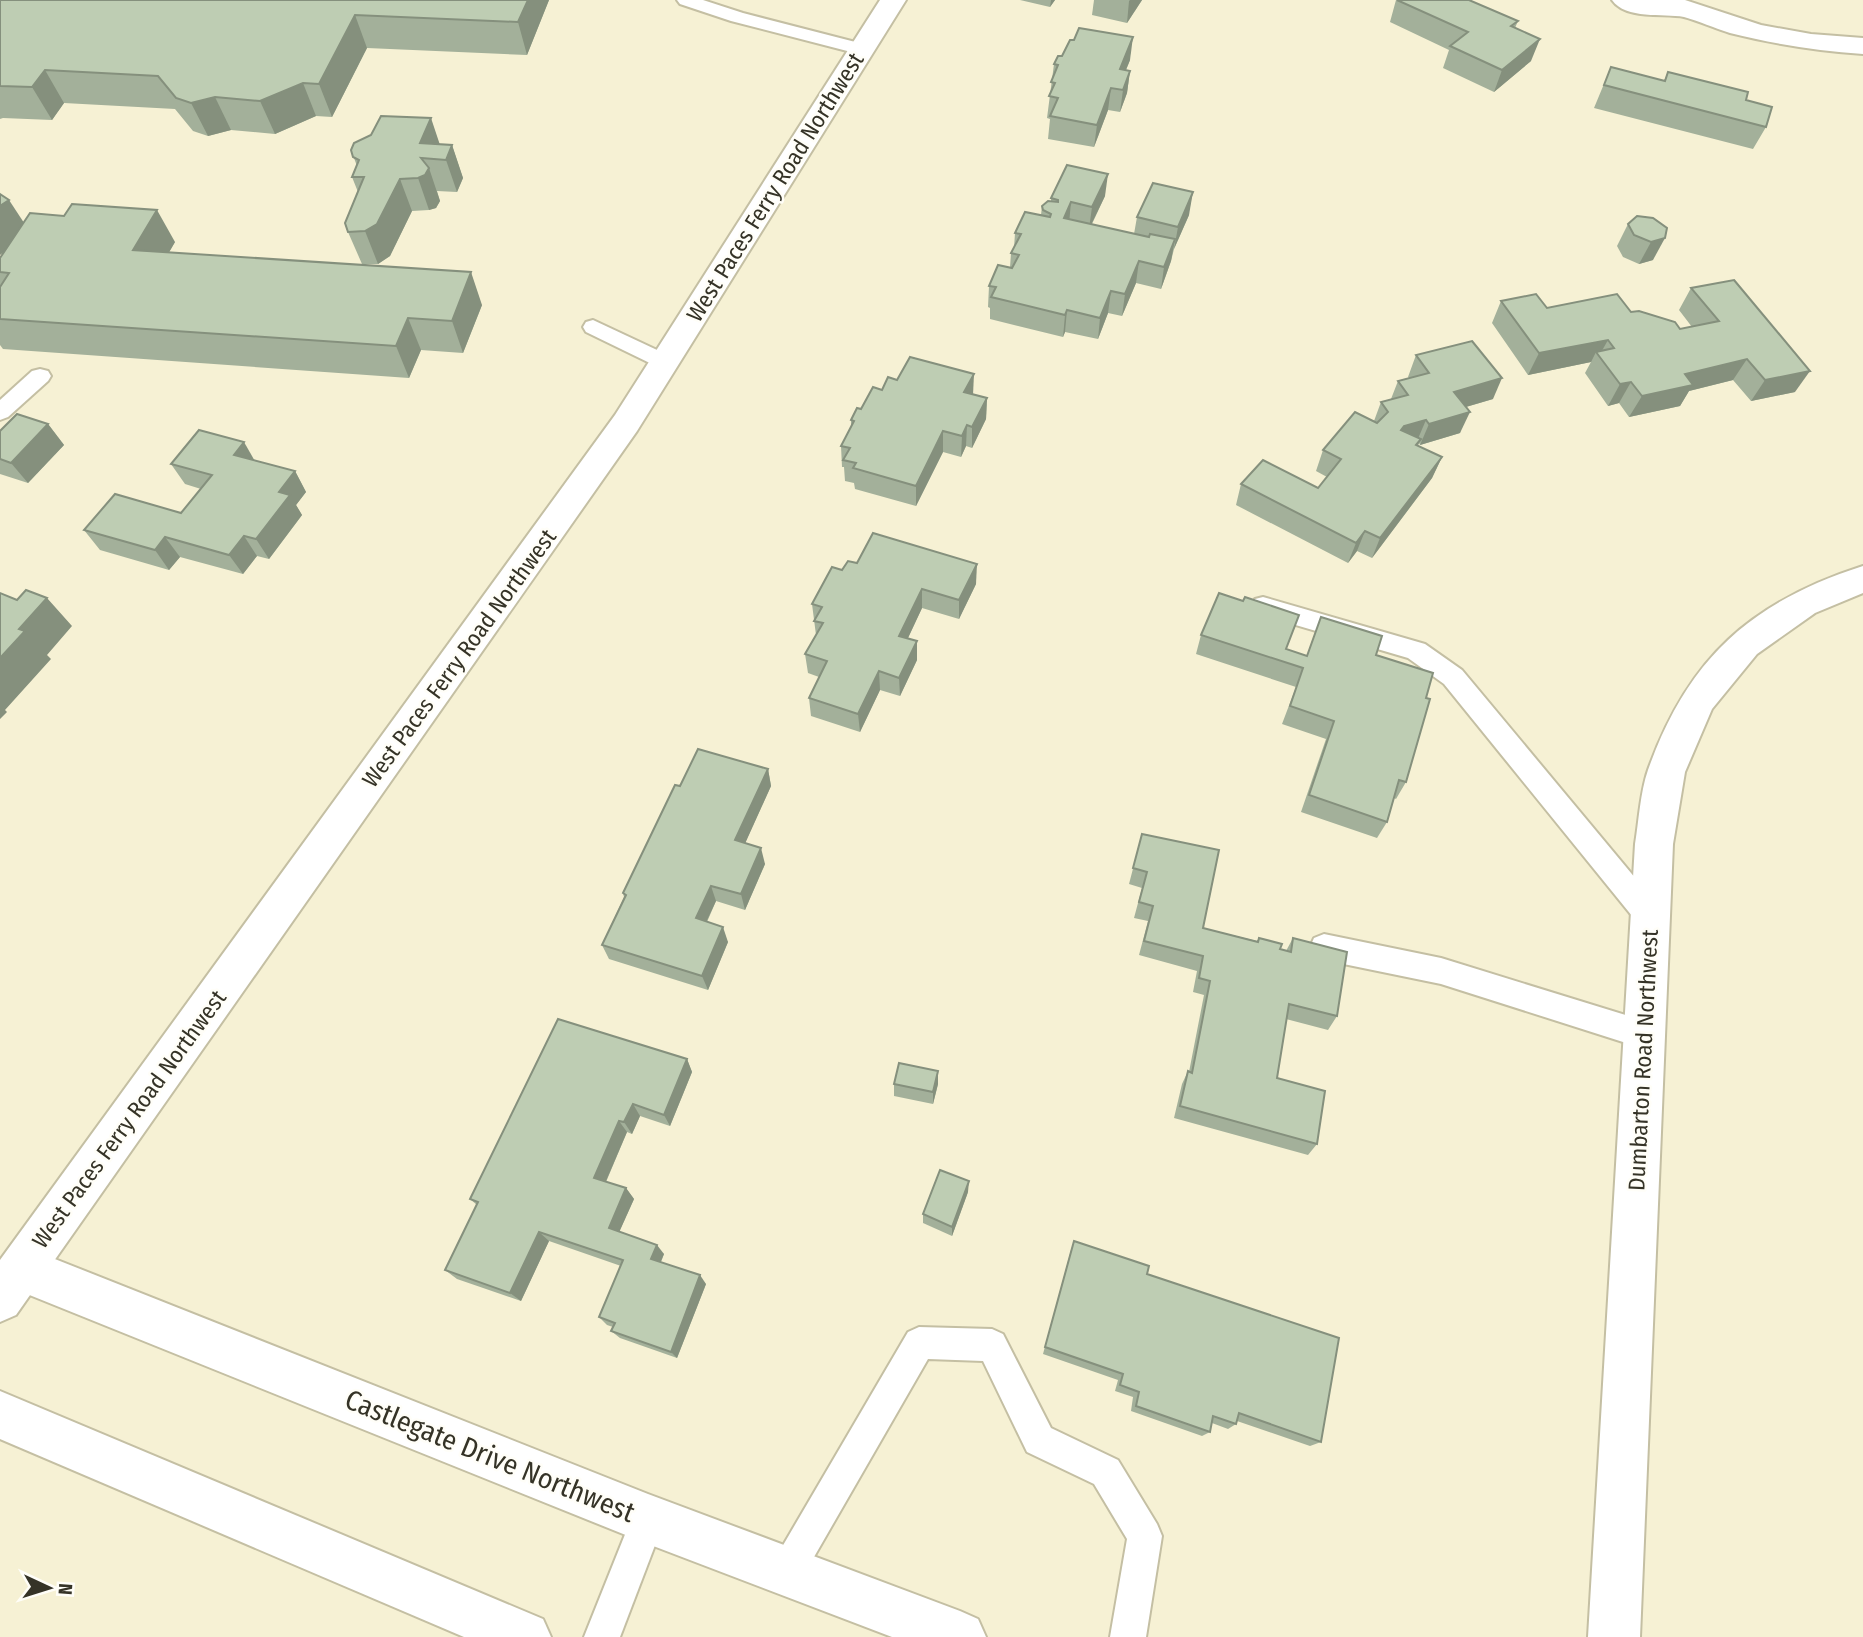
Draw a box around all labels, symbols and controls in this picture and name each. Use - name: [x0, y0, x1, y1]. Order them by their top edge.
- street label: West Paces Ferry Road Northwest: [680, 47, 870, 327]
- street label: West Paces Ferry Road Northwest: [356, 523, 562, 792]
- street label: Dumbarton Road Northwest: [1622, 928, 1664, 1191]
- street label: West Paces Ferry Road Northwest: [26, 984, 232, 1253]
- street label: Castlegate Drive Northwest: [340, 1383, 640, 1530]
- north arrow: [14, 1553, 84, 1623]
- text: N: [54, 1583, 77, 1596]

